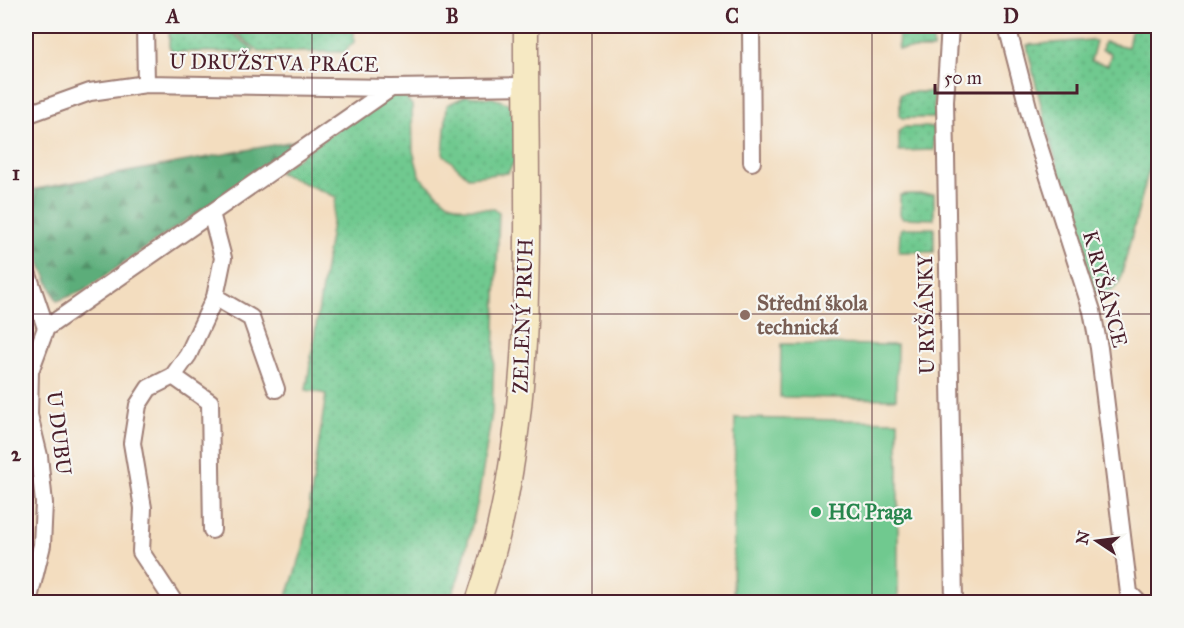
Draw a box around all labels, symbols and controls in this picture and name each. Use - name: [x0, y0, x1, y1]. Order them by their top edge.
- text: A: [164, 4, 180, 28]
- text: B: [445, 4, 459, 28]
- text: C: [725, 4, 739, 28]
- text: D: [1003, 4, 1019, 28]
- street label: U DRUŽSTVA PRÁCE: [169, 47, 379, 78]
- scale bar: [935, 57, 1078, 95]
- text: 50 m: [944, 67, 982, 89]
- text: 1: [12, 161, 20, 185]
- street label: K RYŠÁNCE: [1077, 228, 1133, 350]
- street label: ZELENÝ PRUH: [506, 238, 539, 394]
- street label: U RYŠÁNKY: [912, 253, 940, 375]
- place label: Střední škola technická: [756, 290, 869, 340]
- marker: Střední škola technická: [738, 308, 752, 322]
- street label: U DUBU: [41, 390, 77, 477]
- text: 2: [11, 442, 22, 466]
- place label: HC Praga: [828, 499, 913, 525]
- marker: HC Praga: [809, 505, 823, 519]
- north arrow: [1067, 511, 1127, 571]
- text: N: [1072, 529, 1094, 546]

